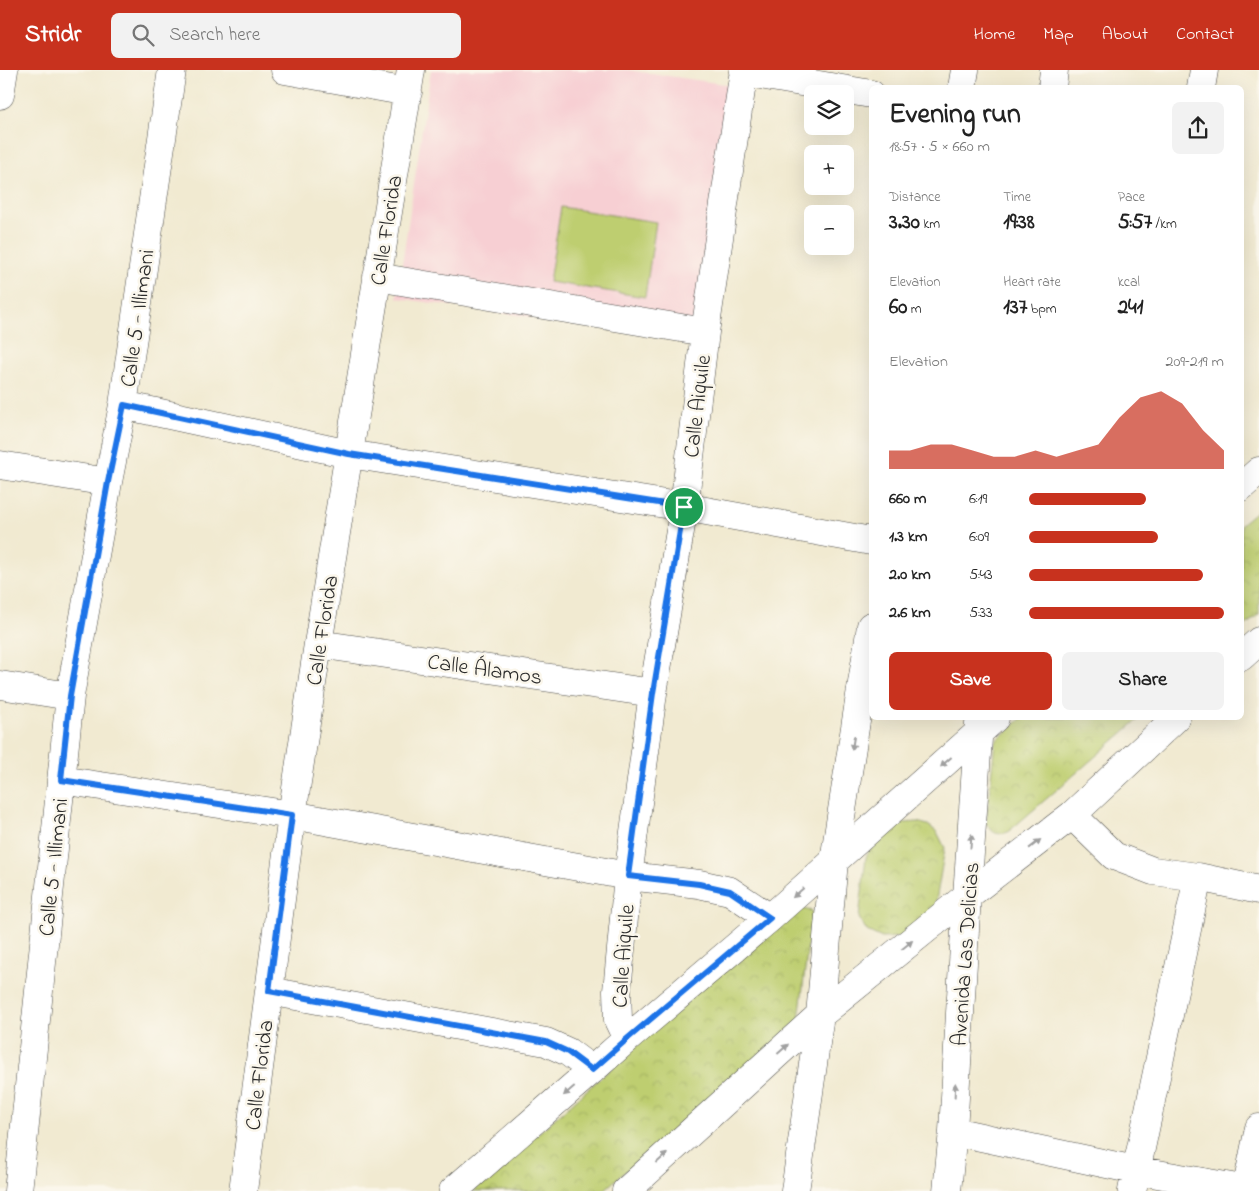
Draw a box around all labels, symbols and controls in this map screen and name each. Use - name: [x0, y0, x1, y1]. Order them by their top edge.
- search box: [111, 13, 461, 58]
- text: Stridr: [25, 18, 81, 53]
- icon: search: [129, 21, 157, 49]
- text: Search here: [169, 22, 260, 49]
- text: Home: [974, 22, 1015, 48]
- text: Map: [1043, 22, 1074, 48]
- text: About: [1102, 22, 1148, 48]
- text: Contact: [1176, 22, 1234, 48]
- map controls: [804, 85, 854, 255]
- button: layers: [804, 85, 854, 135]
- text: Evening run: [889, 95, 1021, 136]
- button: share: [1172, 102, 1224, 154]
- text: 18:57 · 5 × 660 m: [889, 135, 990, 159]
- button: +: [804, 145, 854, 195]
- street label: Calle Florida: [363, 173, 412, 288]
- text: Distance: [889, 187, 941, 208]
- text: Time: [1003, 187, 1031, 208]
- text: Pace: [1118, 187, 1145, 208]
- button: −: [804, 205, 854, 255]
- text: 3.30: [889, 208, 920, 238]
- text: 19:38: [1003, 208, 1035, 238]
- text: 5:57: [1118, 208, 1152, 238]
- text: km: [920, 214, 940, 235]
- text: /km: [1152, 214, 1177, 235]
- street label: Calle 5 - Illimani: [113, 247, 164, 389]
- text: Elevation: [889, 272, 940, 293]
- text: Heart rate: [1003, 272, 1061, 293]
- text: kcal: [1118, 272, 1140, 293]
- text: 60: [889, 293, 907, 323]
- text: 137: [1003, 293, 1027, 323]
- text: 241: [1118, 293, 1143, 323]
- text: m: [907, 299, 922, 320]
- text: bpm: [1027, 299, 1057, 320]
- text: Elevation: [889, 350, 948, 374]
- text: 209–219 m: [1165, 350, 1224, 374]
- street label: Calle Aiquile: [677, 353, 721, 460]
- pin: [663, 486, 705, 528]
- text: 660 m: [889, 487, 926, 511]
- text: 6:19: [969, 487, 987, 511]
- icon: arrive: [670, 493, 698, 521]
- text: 1.3 km: [889, 525, 927, 549]
- text: 6:09: [969, 525, 989, 549]
- text: 2.0 km: [889, 563, 931, 587]
- text: 5:43: [969, 563, 993, 587]
- street label: Calle Florida: [299, 573, 348, 688]
- text: 2.6 km: [889, 601, 931, 625]
- text: 5:33: [969, 601, 993, 625]
- street label: Calle Álamos: [425, 647, 544, 695]
- button: Save: [889, 652, 1052, 710]
- button: Share: [1062, 652, 1224, 710]
- one-way arrow: [848, 735, 856, 751]
- one-way arrow: [940, 756, 952, 768]
- street label: Calle 5 - Illimani: [32, 797, 78, 938]
- one-way arrow: [967, 832, 975, 848]
- one-way arrow: [1028, 838, 1041, 849]
- street label: Avenida Las Delicias: [945, 861, 989, 1047]
- one-way arrow: [793, 887, 805, 899]
- street label: Calle Aiquile: [605, 903, 645, 1009]
- one-way arrow: [900, 939, 913, 950]
- street label: Calle Florida: [238, 1018, 284, 1132]
- one-way arrow: [776, 1043, 788, 1055]
- one-way arrow: [952, 1082, 960, 1098]
- one-way arrow: [563, 1085, 576, 1096]
- one-way arrow: [656, 1152, 668, 1164]

